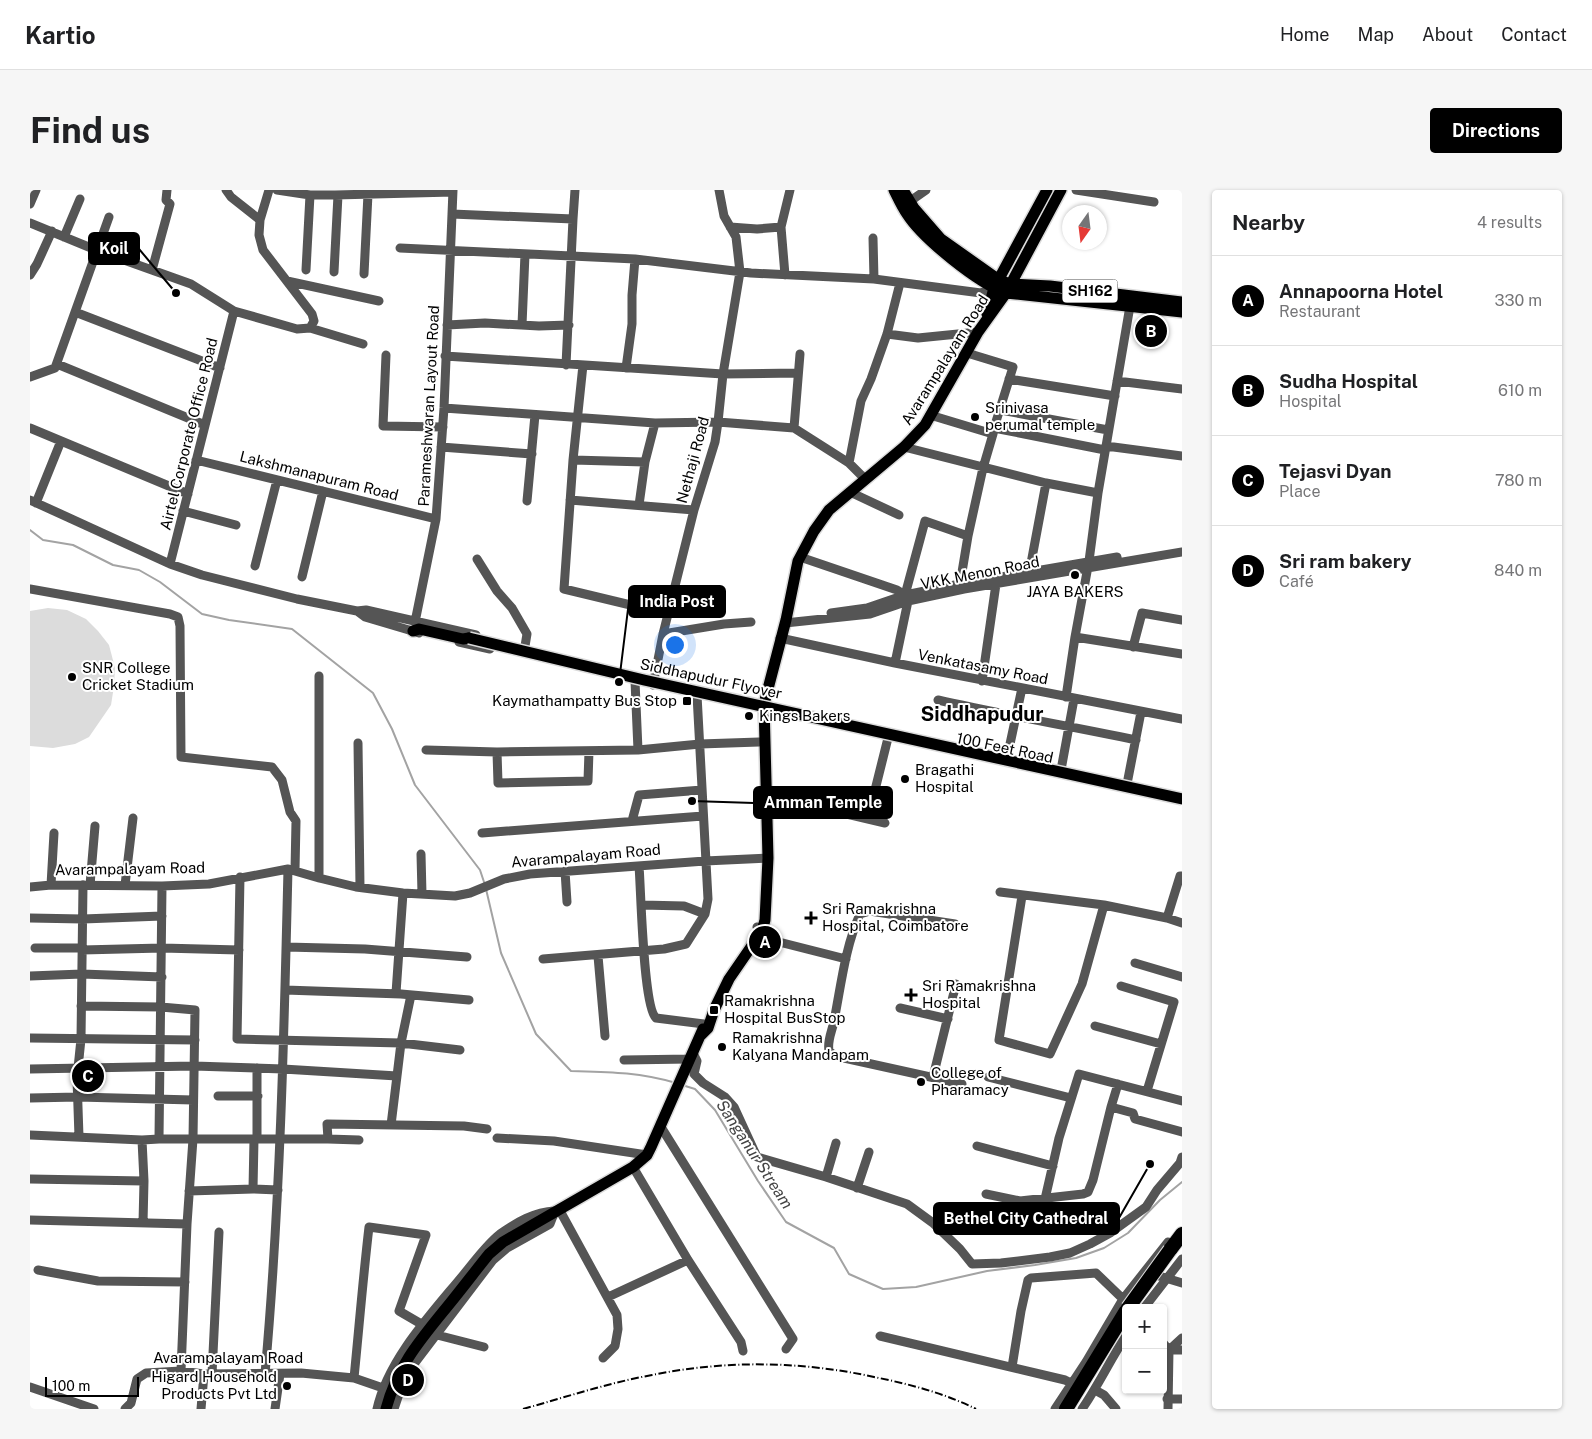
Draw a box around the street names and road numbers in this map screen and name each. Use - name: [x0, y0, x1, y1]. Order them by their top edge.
- road number: SH162: [1062, 280, 1118, 302]
- street label: Avarampalayam Road: [898, 292, 992, 428]
- street label: Parameshwaran Layout Road: [415, 305, 442, 507]
- street label: Airtel Corporate Office Road: [156, 336, 221, 532]
- street label: Nethaji Road: [673, 415, 712, 505]
- street label: Lakshmanapuram Road: [238, 448, 400, 503]
- street label: VKK Menon Road: [919, 553, 1041, 592]
- street label: Venkatasamy Road: [916, 646, 1050, 687]
- street label: Siddhapudur Flyover: [639, 655, 784, 702]
- street label: 100 Feet Road: [955, 729, 1055, 766]
- street label: Avarampalayam Road: [510, 840, 662, 871]
- street label: Avarampalayam Road: [55, 859, 205, 878]
- street label: Avarampalayam Road: [153, 1349, 303, 1366]

